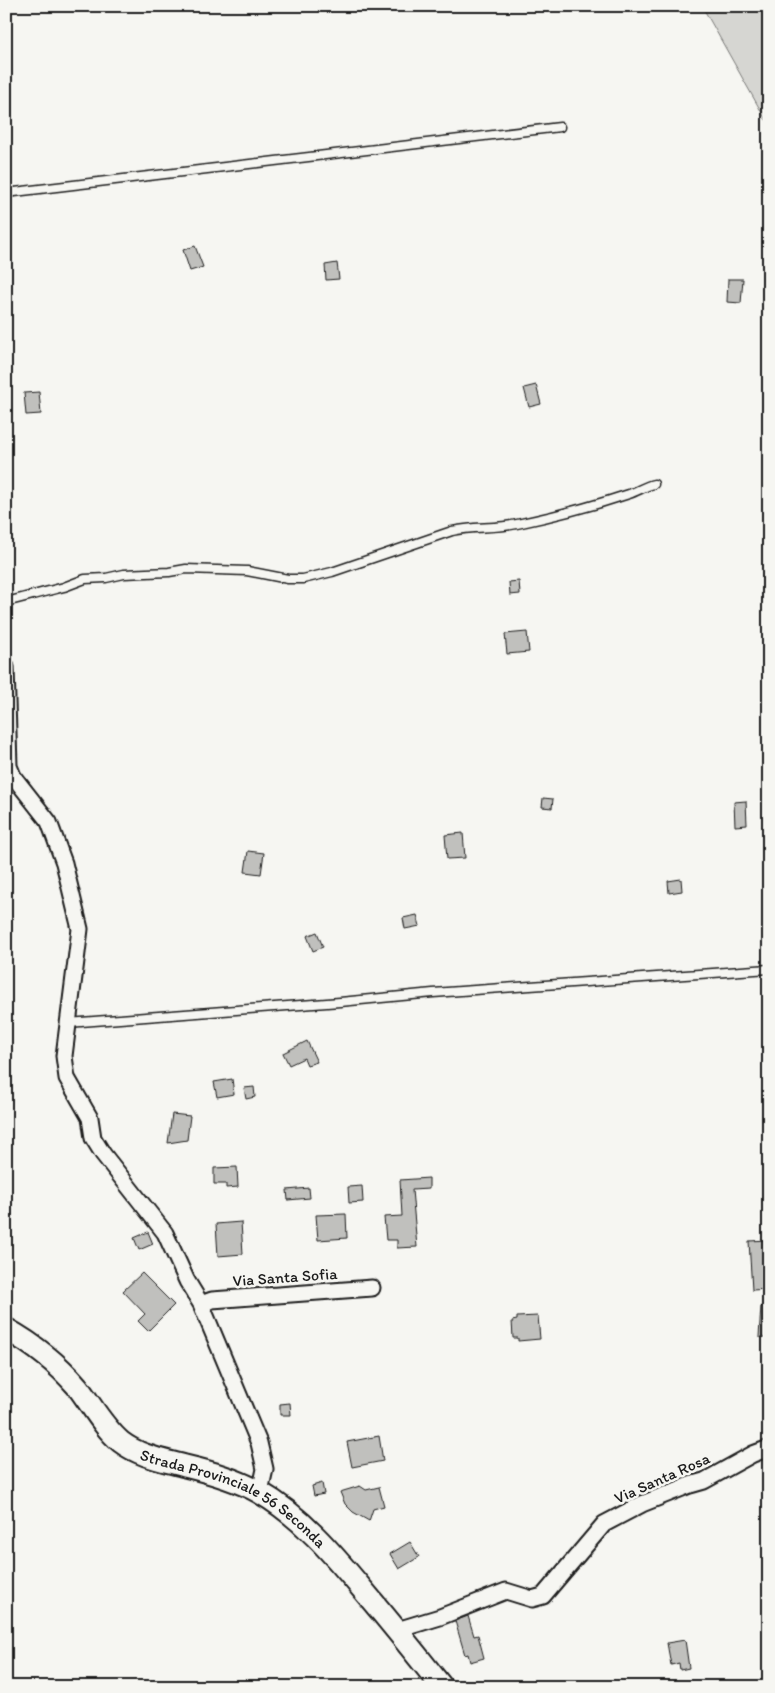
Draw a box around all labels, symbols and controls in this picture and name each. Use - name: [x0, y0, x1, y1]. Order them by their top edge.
- street label: Via Santa Sofia: [232, 1264, 339, 1290]
- street label: Strada Provinciale 56 Seconda: [138, 1444, 331, 1552]
- street label: Via Santa Rosa: [611, 1448, 713, 1508]

